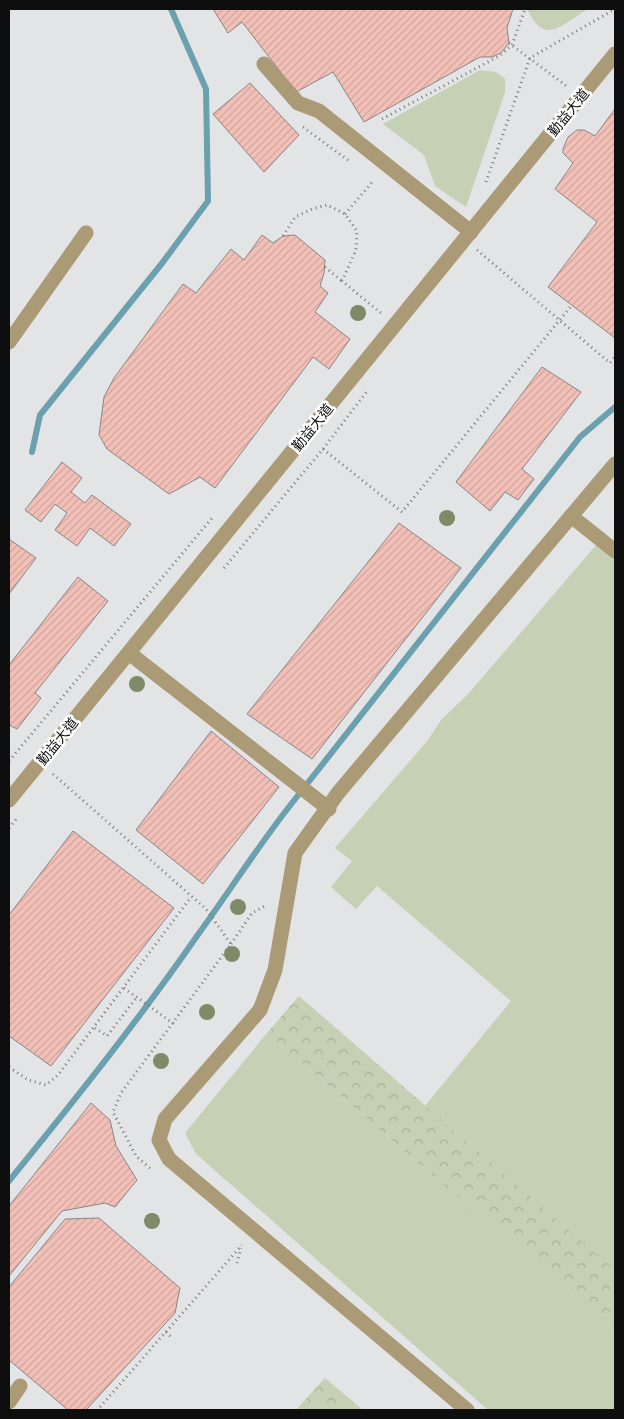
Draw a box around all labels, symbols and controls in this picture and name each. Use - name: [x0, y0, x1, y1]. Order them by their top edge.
- street label: 勤益大道: [544, 85, 592, 139]
- street label: 勤益大道: [288, 400, 336, 454]
- street label: 勤益大道: [33, 714, 81, 768]

